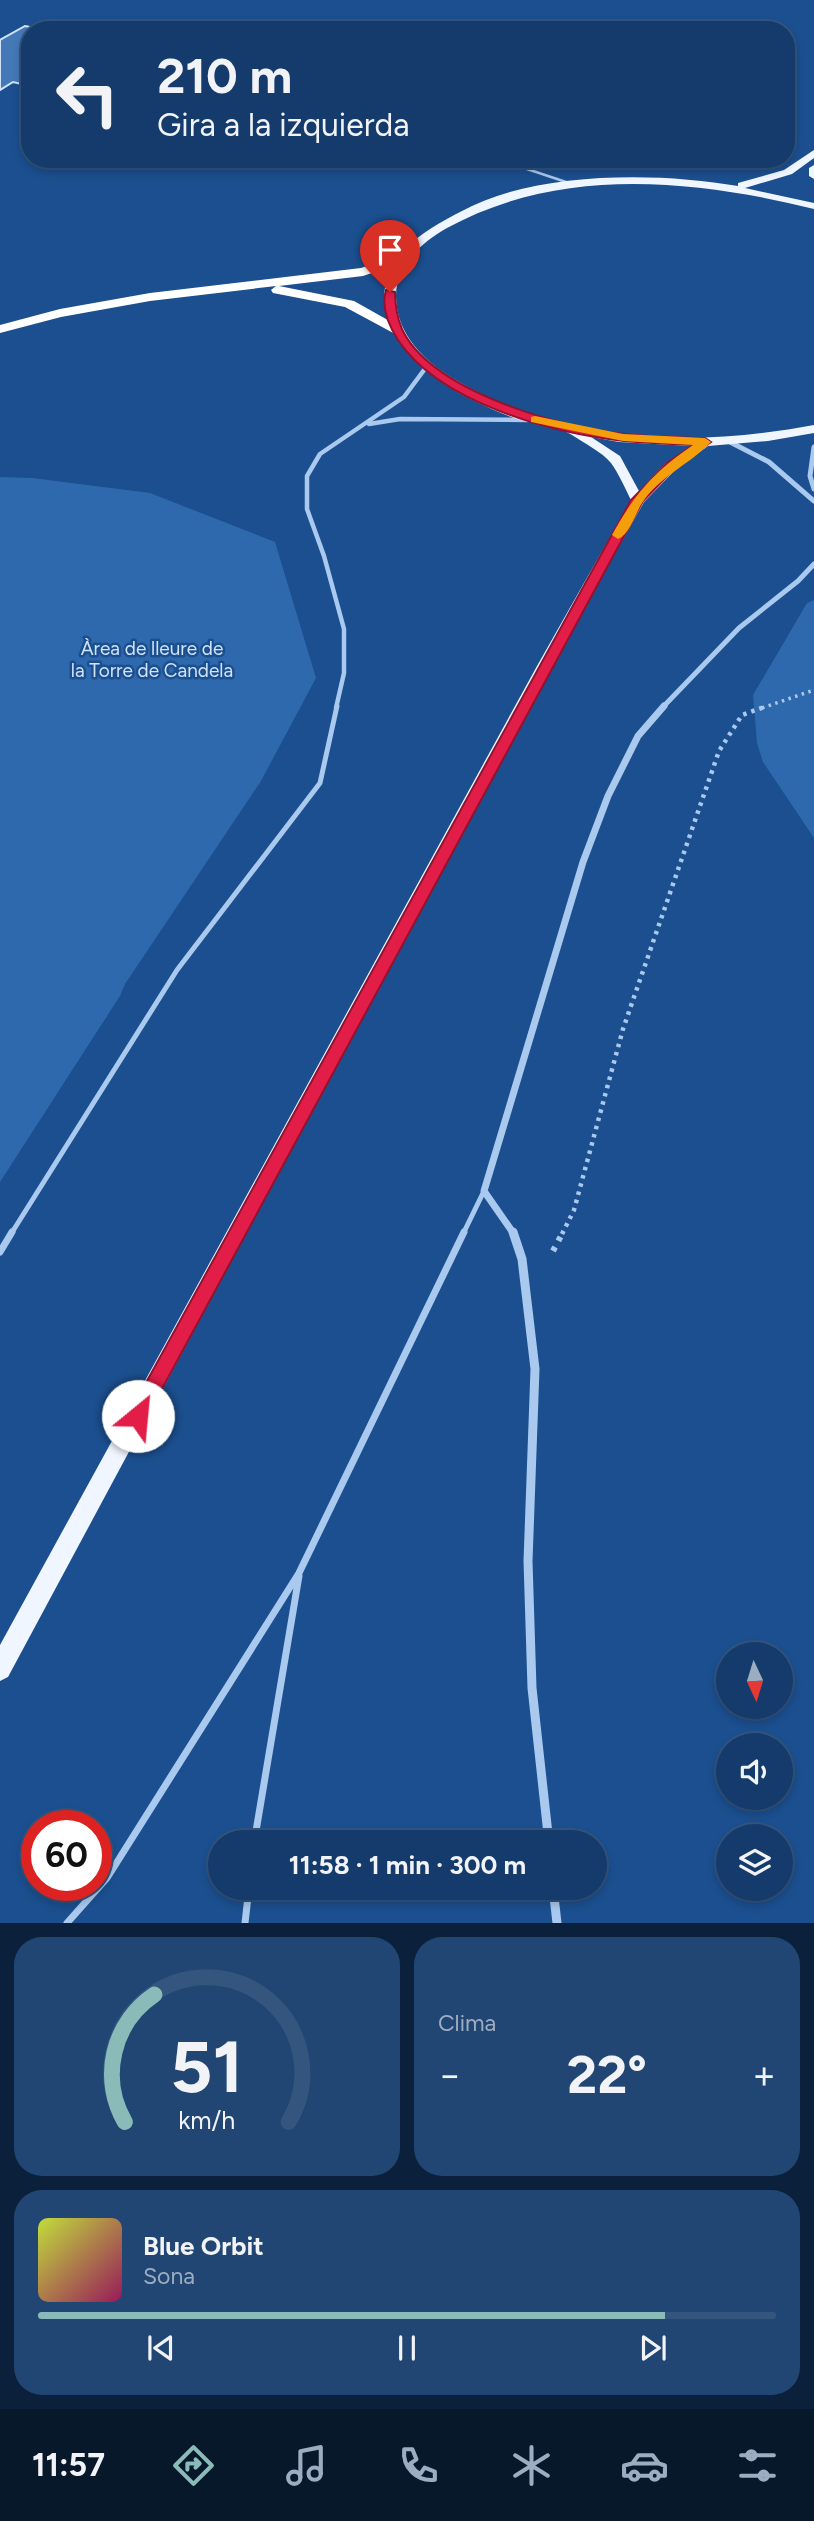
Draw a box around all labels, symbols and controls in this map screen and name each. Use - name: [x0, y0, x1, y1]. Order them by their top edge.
- text: 210 m: [157, 46, 292, 105]
- icon: left: [42, 49, 133, 140]
- text: Gira a la izquierda: [157, 106, 410, 144]
- pin: [360, 220, 420, 292]
- icon: arrive: [371, 231, 409, 269]
- park label: Àrea de lleure de la Torre de Candela: [71, 637, 233, 682]
- position arrow: [101, 1379, 175, 1453]
- north arrow: [716, 1642, 793, 1718]
- map controls: [716, 1642, 793, 1901]
- button: sound: [716, 1733, 793, 1810]
- speed limit sign: 60: [21, 1810, 112, 1901]
- button: layers: [716, 1824, 793, 1901]
- text: 11:58 · 1 min · 300 m: [289, 1849, 526, 1881]
- text: Clima: [438, 2009, 496, 2037]
- text: 51: [170, 2024, 244, 2111]
- text: 22°: [567, 2044, 647, 2106]
- text: −: [438, 2052, 462, 2098]
- text: +: [752, 2052, 776, 2098]
- text: km/h: [178, 2105, 236, 2135]
- text: Blue Orbit: [143, 2230, 264, 2262]
- text: Sona: [143, 2262, 195, 2290]
- icon: previous: [142, 2329, 180, 2367]
- icon: pause: [388, 2329, 426, 2367]
- icon: next: [634, 2329, 672, 2367]
- icon: directions: [169, 2441, 218, 2490]
- icon: music: [282, 2441, 331, 2490]
- icon: phone: [394, 2441, 443, 2490]
- icon: climate: [507, 2441, 556, 2490]
- icon: car: [620, 2441, 669, 2490]
- icon: filters: [733, 2441, 782, 2490]
- text: 11:57: [32, 2446, 105, 2484]

